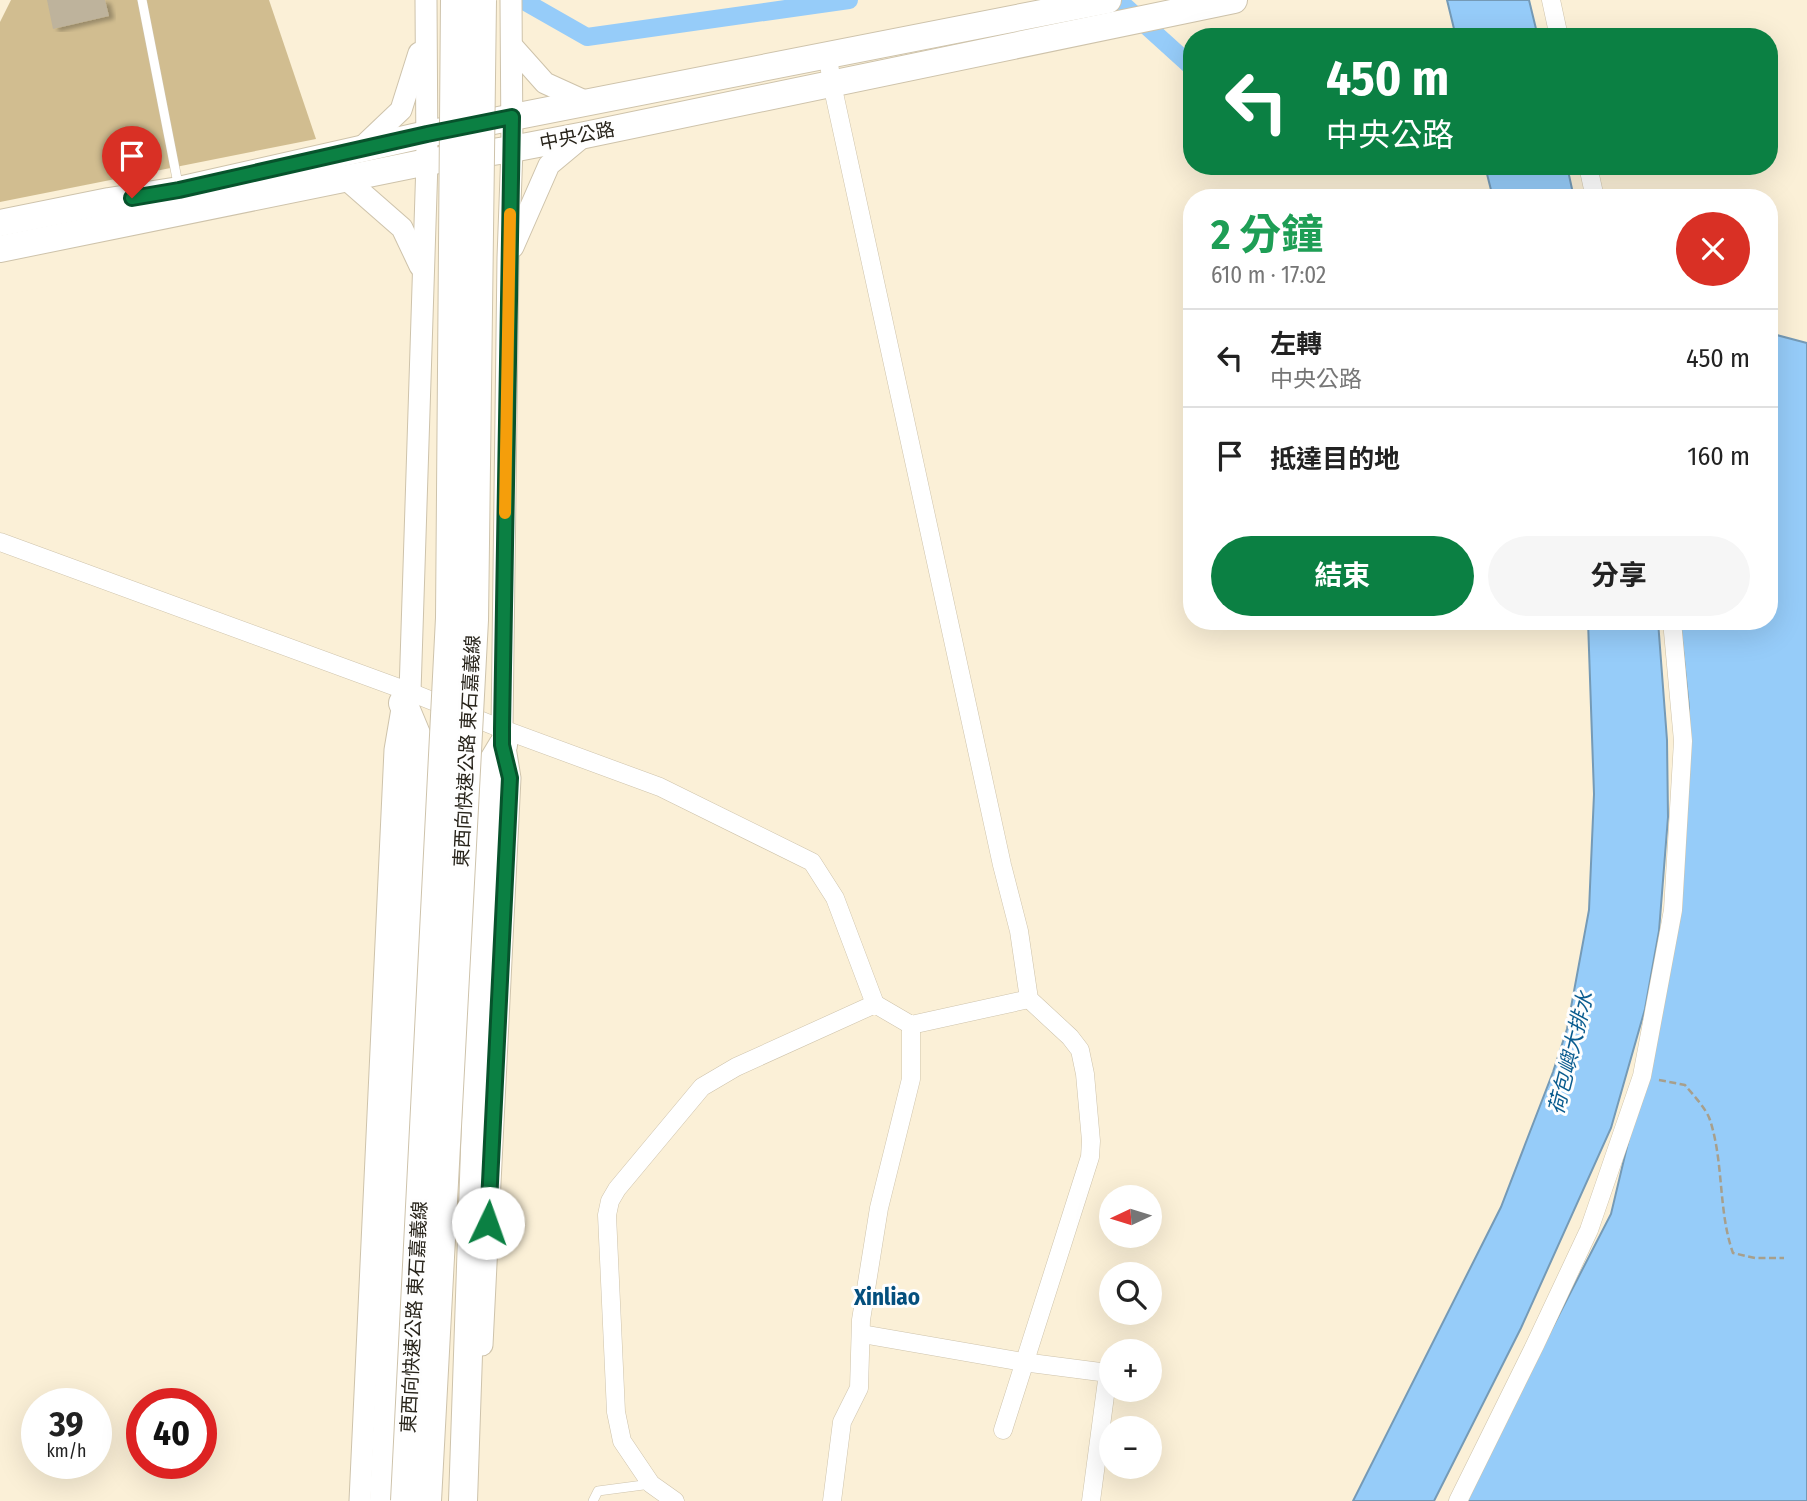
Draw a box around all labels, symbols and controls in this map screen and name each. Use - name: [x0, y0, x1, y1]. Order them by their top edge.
- text: 450 m: [1326, 49, 1449, 108]
- icon: left: [1211, 56, 1302, 147]
- text: 中央公路: [1326, 116, 1454, 154]
- street label: 中央公路: [537, 117, 617, 155]
- pin: [102, 126, 162, 198]
- icon: arrive: [113, 137, 151, 175]
- text: 2 分鐘: [1211, 210, 1323, 260]
- button: close: [1676, 212, 1750, 286]
- text: 610 m · 17:02: [1211, 261, 1326, 289]
- text: 左轉: [1270, 329, 1322, 360]
- icon: left: [1211, 339, 1249, 377]
- text: 450 m: [1686, 343, 1750, 374]
- text: 中央公路: [1270, 365, 1362, 393]
- icon: arrive: [1211, 437, 1249, 475]
- text: 160 m: [1687, 441, 1750, 472]
- text: 抵達目的地: [1270, 444, 1400, 475]
- button: 結束: [1211, 536, 1474, 616]
- button: 分享: [1488, 536, 1750, 616]
- street label: 東西向快速公路 東石嘉義線: [449, 634, 485, 868]
- water label: 荷包嶼大排水: [1543, 988, 1599, 1117]
- north arrow: [1099, 1185, 1162, 1248]
- map controls: [1099, 1185, 1162, 1479]
- position arrow: [451, 1186, 525, 1260]
- street label: 東西向快速公路 東石嘉義線: [396, 1200, 432, 1434]
- button: search: [1099, 1262, 1162, 1325]
- district label: Xinliao: [853, 1283, 920, 1311]
- button: +: [1099, 1339, 1162, 1402]
- speed limit sign: 40: [126, 1388, 217, 1479]
- text: 39: [49, 1403, 84, 1445]
- button: −: [1099, 1416, 1162, 1479]
- text: km/h: [46, 1440, 87, 1462]

